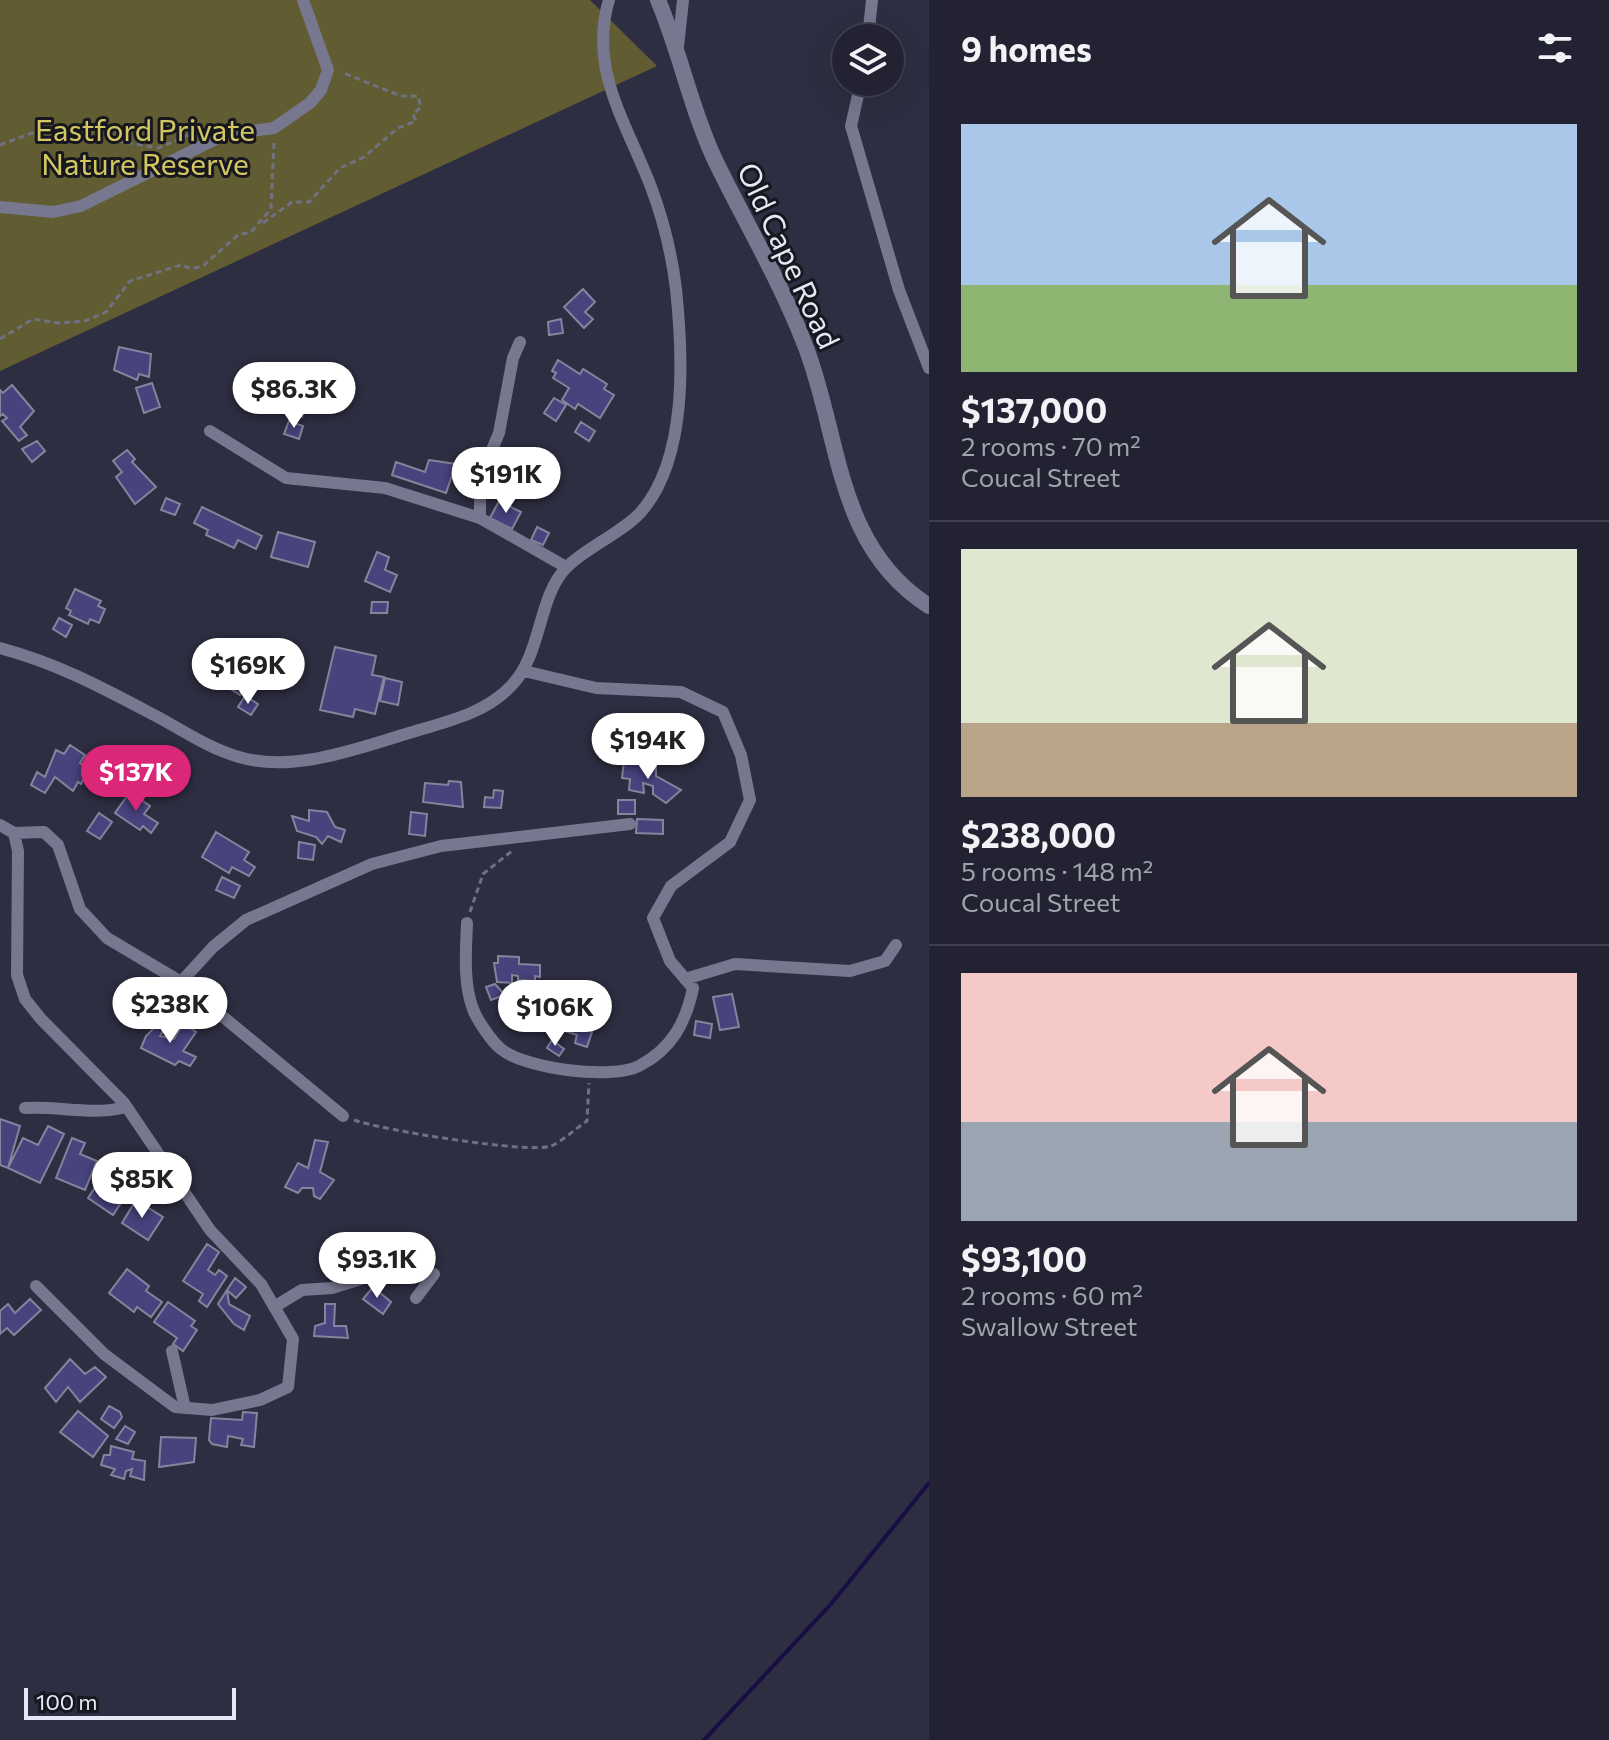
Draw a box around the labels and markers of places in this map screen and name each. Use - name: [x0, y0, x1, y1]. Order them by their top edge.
- pin: $86.3K: [229, 362, 359, 430]
- pin: $191K: [450, 447, 562, 515]
- pin: $169K: [192, 638, 304, 706]
- pin: $194K: [592, 713, 704, 781]
- pin: $137K: [80, 745, 192, 813]
- pin: $238K: [114, 977, 226, 1045]
- pin: $106K: [499, 980, 611, 1048]
- pin: $85K: [95, 1152, 189, 1220]
- pin: $93.1K: [312, 1232, 442, 1300]

